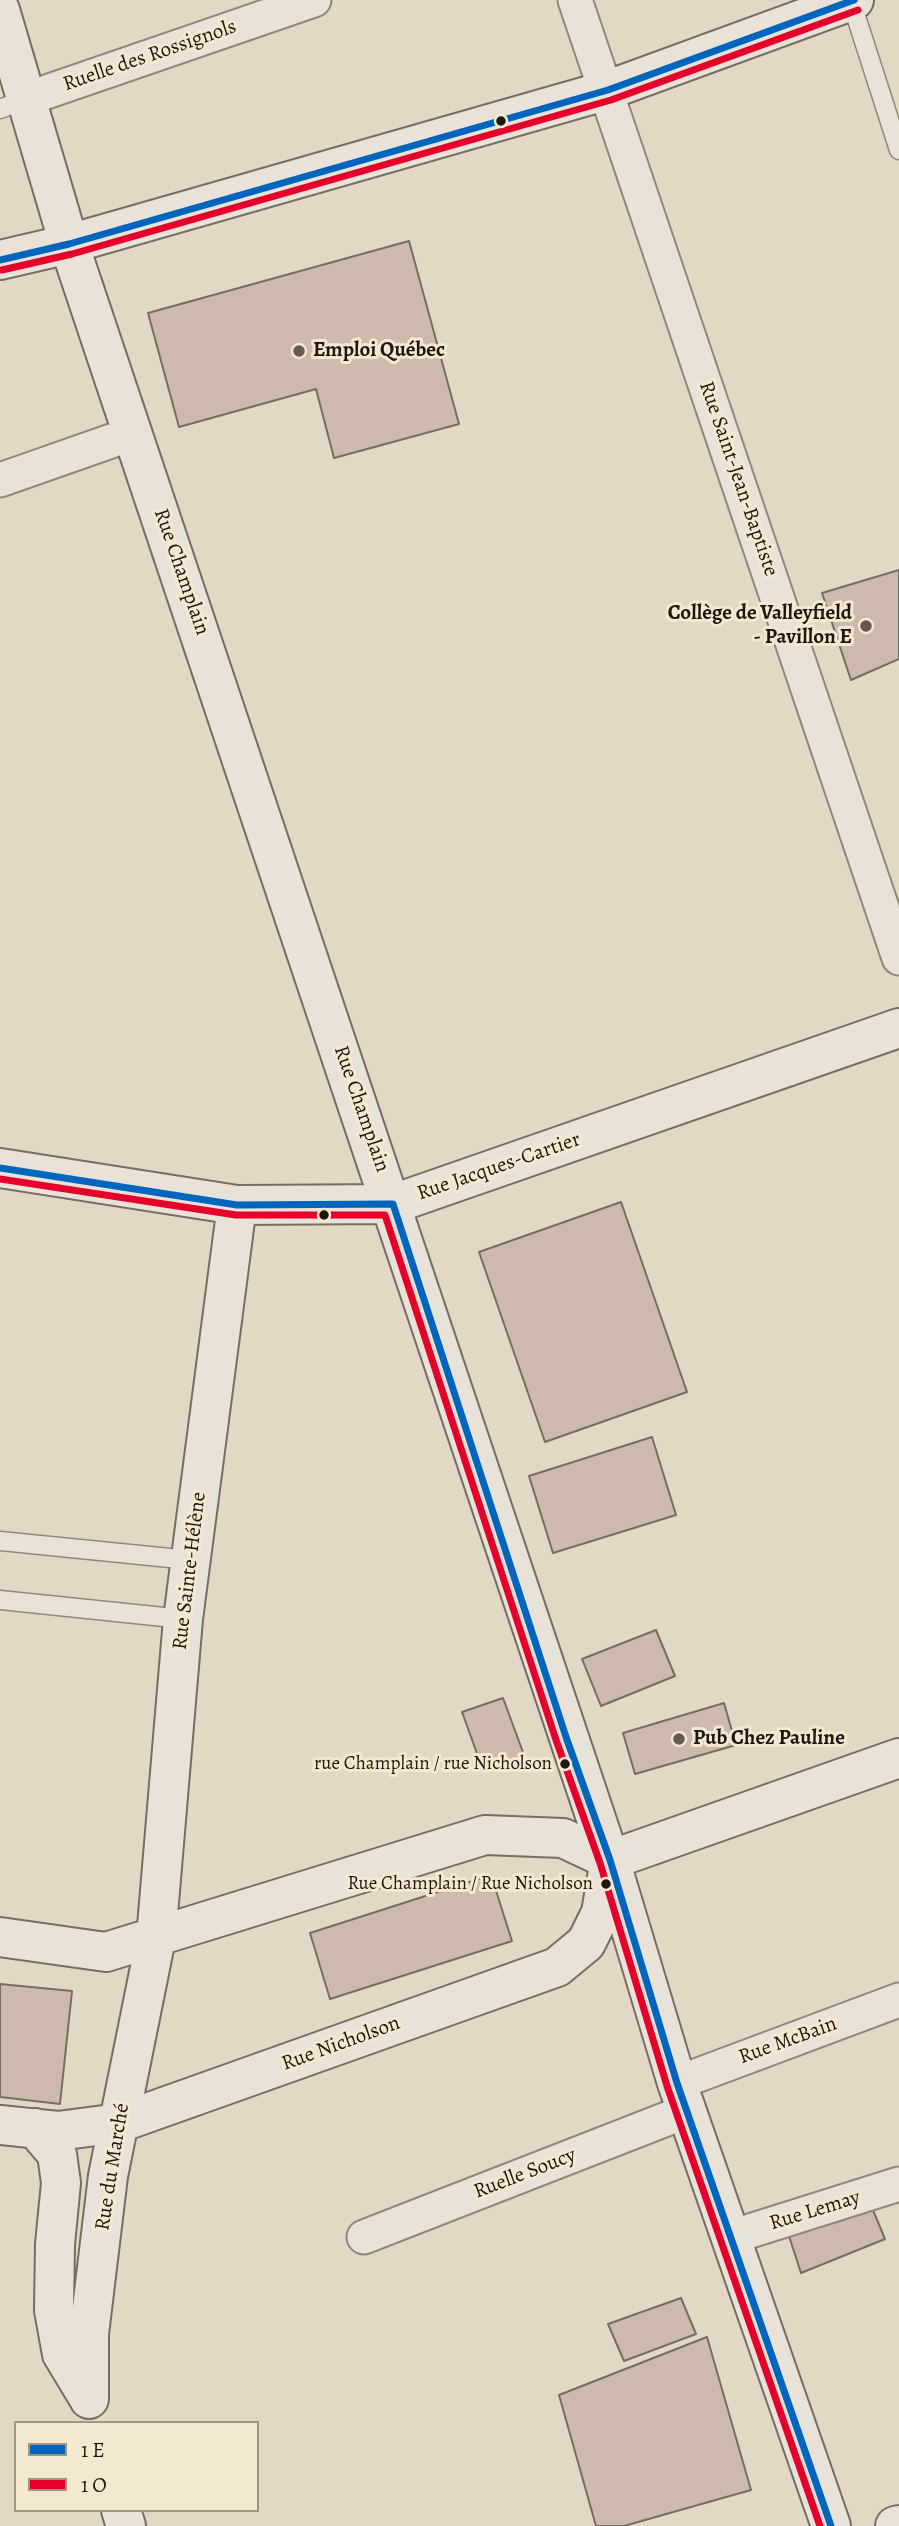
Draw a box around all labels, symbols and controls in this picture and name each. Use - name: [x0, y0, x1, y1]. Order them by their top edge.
- street label: Ruelle des Rossignols: [60, 15, 240, 97]
- unlabelled marker: [494, 114, 508, 128]
- place label: Emploi Québec: [313, 338, 445, 364]
- marker: Emploi Québec: [291, 343, 307, 359]
- street label: Rue Saint-Jean-Baptiste: [693, 378, 783, 580]
- street label: Rue Champlain: [148, 505, 214, 639]
- place label: Collège de Valleyfield - Pavillon E: [668, 601, 852, 651]
- marker: Collège de Valleyfield - Pavillon E: [858, 618, 874, 634]
- street label: Rue Champlain: [328, 1042, 394, 1176]
- street label: Rue Jacques-Cartier: [414, 1127, 584, 1207]
- unlabelled marker: [317, 1208, 331, 1222]
- street label: Rue Sainte-Hélène: [168, 1491, 212, 1651]
- place label: Pub Chez Pauline: [693, 1726, 845, 1752]
- marker: Pub Chez Pauline: [671, 1731, 687, 1747]
- place label: rue Champlain / rue Nicholson: [314, 1753, 552, 1775]
- marker: rue Champlain / rue Nicholson: [558, 1757, 572, 1771]
- place label: Rue Champlain / Rue Nicholson: [347, 1873, 593, 1895]
- marker: Rue Champlain / Rue Nicholson: [599, 1877, 613, 1891]
- street label: Rue Nicholson: [278, 2011, 404, 2077]
- street label: Rue McBain: [736, 2012, 840, 2070]
- street label: Rue du Marché: [90, 2101, 136, 2233]
- street label: Ruelle Soucy: [470, 2143, 580, 2205]
- street label: Rue Lemay: [767, 2185, 863, 2237]
- legend: [14, 2421, 259, 2512]
- text: 1 E: [81, 2436, 105, 2464]
- text: 1 O: [81, 2471, 107, 2499]

